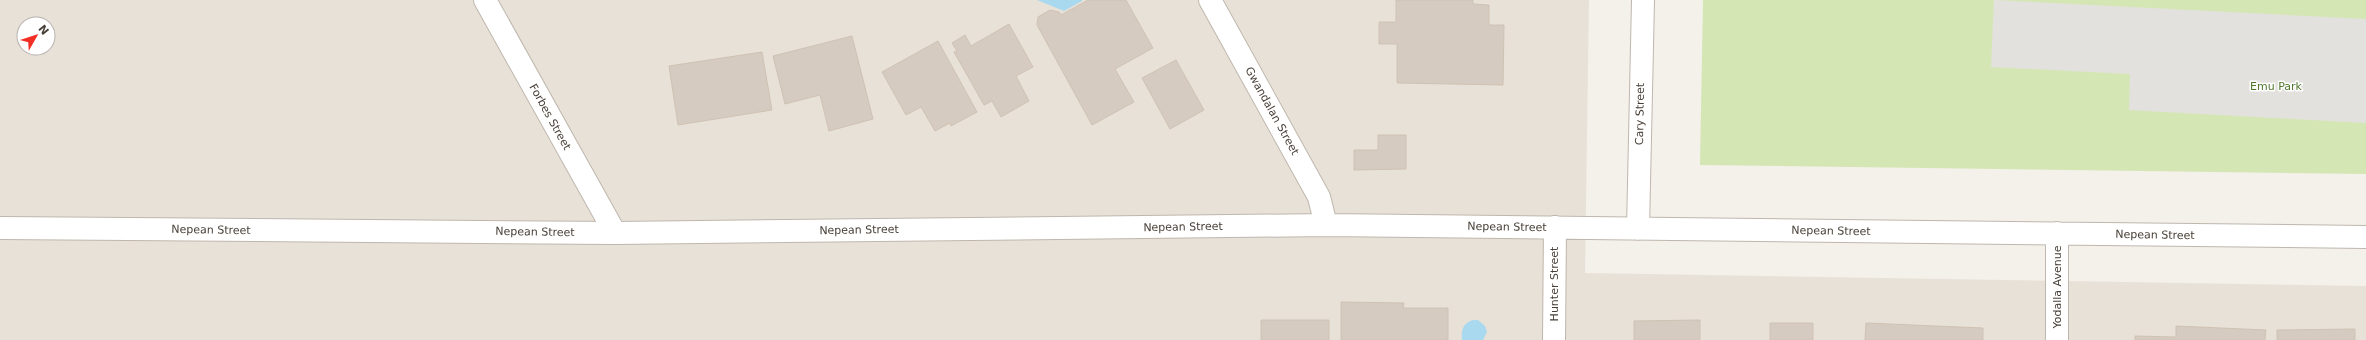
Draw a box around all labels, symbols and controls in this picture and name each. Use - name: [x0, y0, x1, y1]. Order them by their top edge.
- north arrow: [16, 16, 56, 56]
- text: N: [35, 22, 51, 38]
- street label: Gwandalan Street: [1242, 65, 1302, 158]
- park label: Emu Park: [2250, 80, 2303, 93]
- street label: Forbes Street: [526, 82, 574, 153]
- street label: Cary Street: [1633, 82, 1647, 145]
- street label: Nepean Street: [1143, 220, 1223, 234]
- street label: Nepean Street: [1467, 220, 1547, 234]
- street label: Nepean Street: [171, 223, 251, 237]
- street label: Nepean Street: [819, 223, 899, 237]
- street label: Nepean Street: [1791, 224, 1871, 238]
- street label: Nepean Street: [495, 225, 575, 239]
- street label: Nepean Street: [2115, 228, 2195, 242]
- street label: Yodalla Avenue: [2051, 245, 2064, 329]
- street label: Hunter Street: [1548, 246, 1561, 321]

